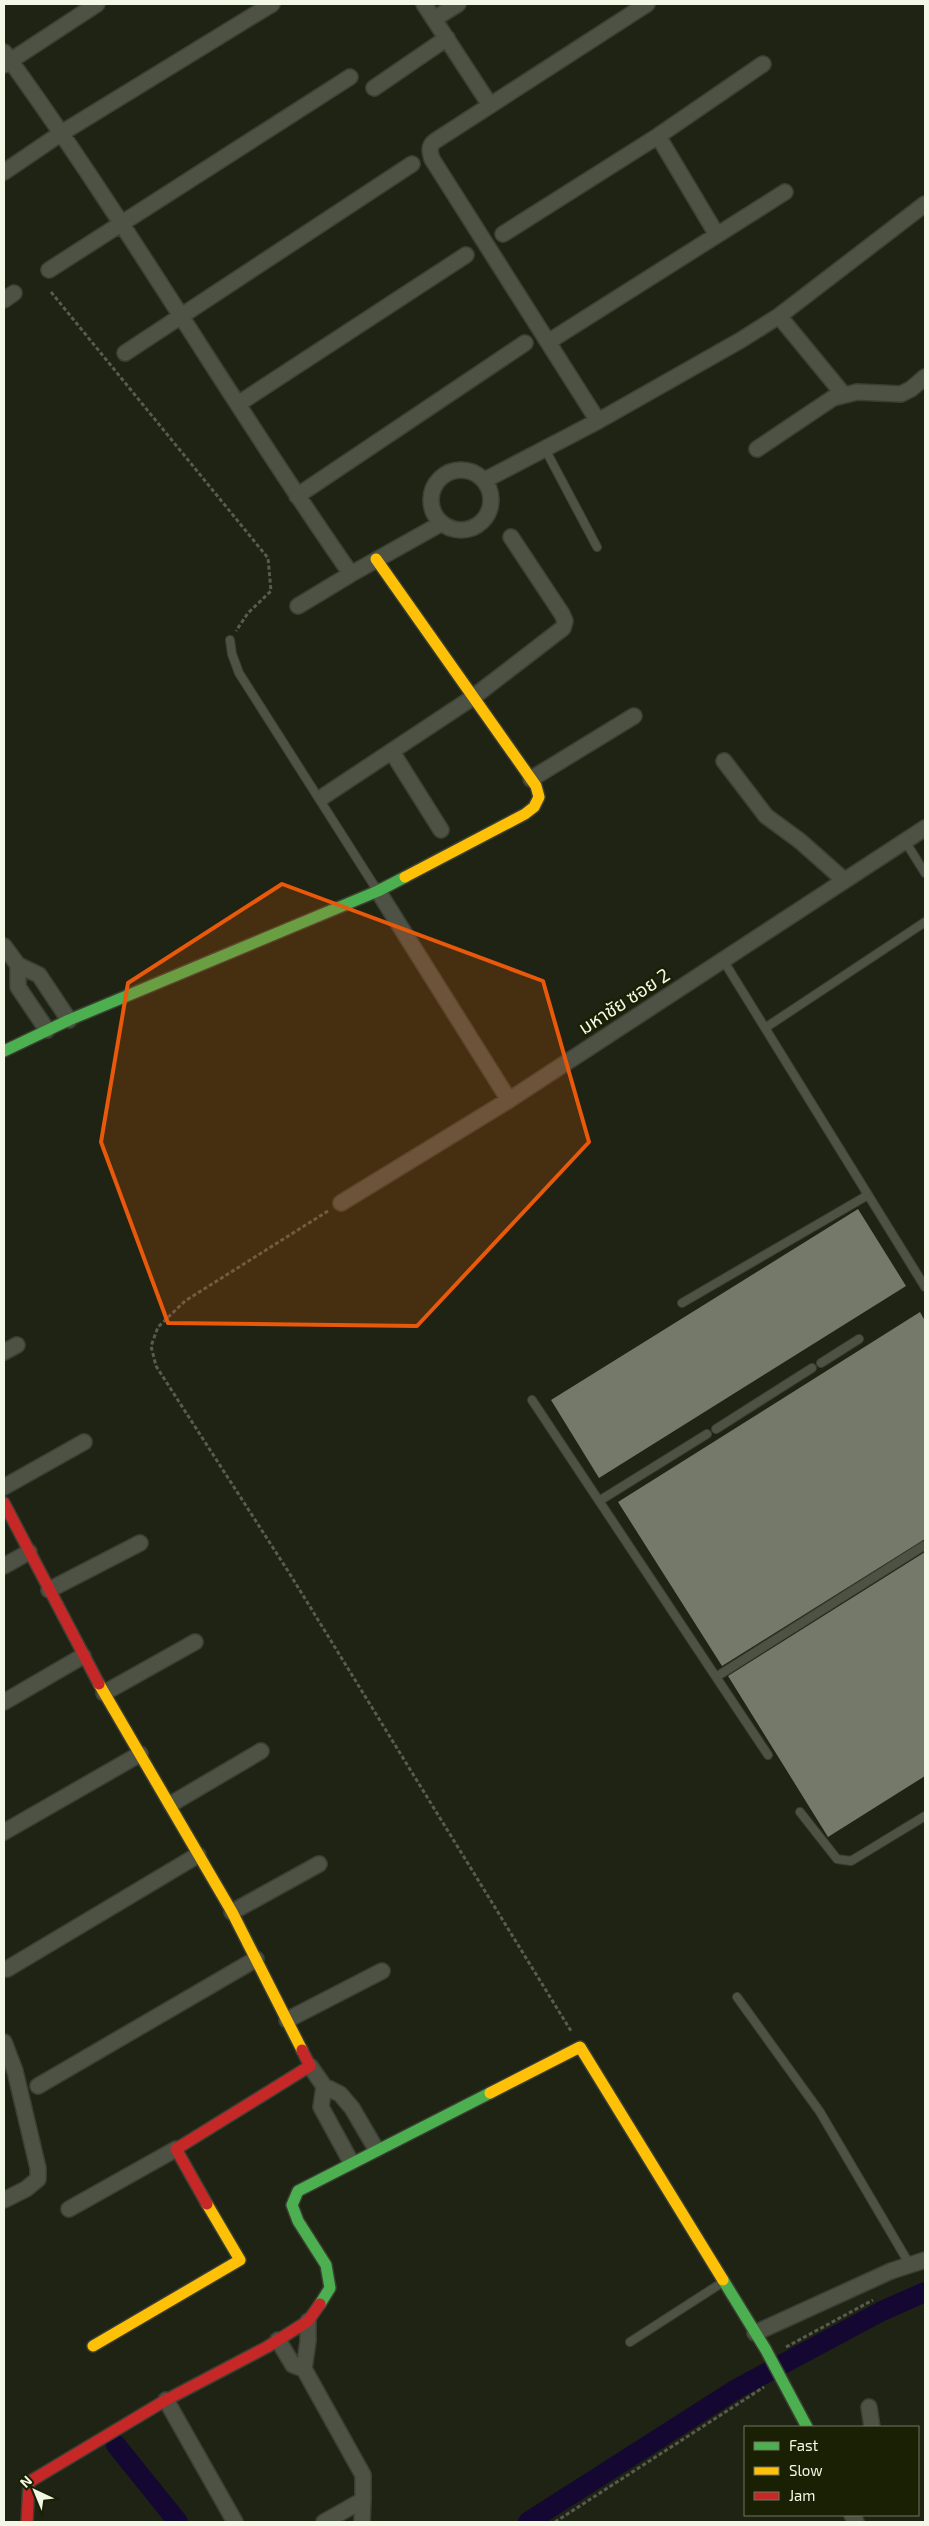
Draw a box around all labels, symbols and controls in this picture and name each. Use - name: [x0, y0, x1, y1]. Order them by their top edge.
- street label: มหาชัย ซอย 2: [574, 963, 674, 1039]
- legend: [744, 2426, 919, 2516]
- text: Fast: [789, 2436, 819, 2454]
- text: Slow: [789, 2461, 823, 2479]
- north arrow: [10, 2466, 60, 2516]
- text: N: [16, 2472, 35, 2491]
- text: Jam: [789, 2486, 815, 2504]

